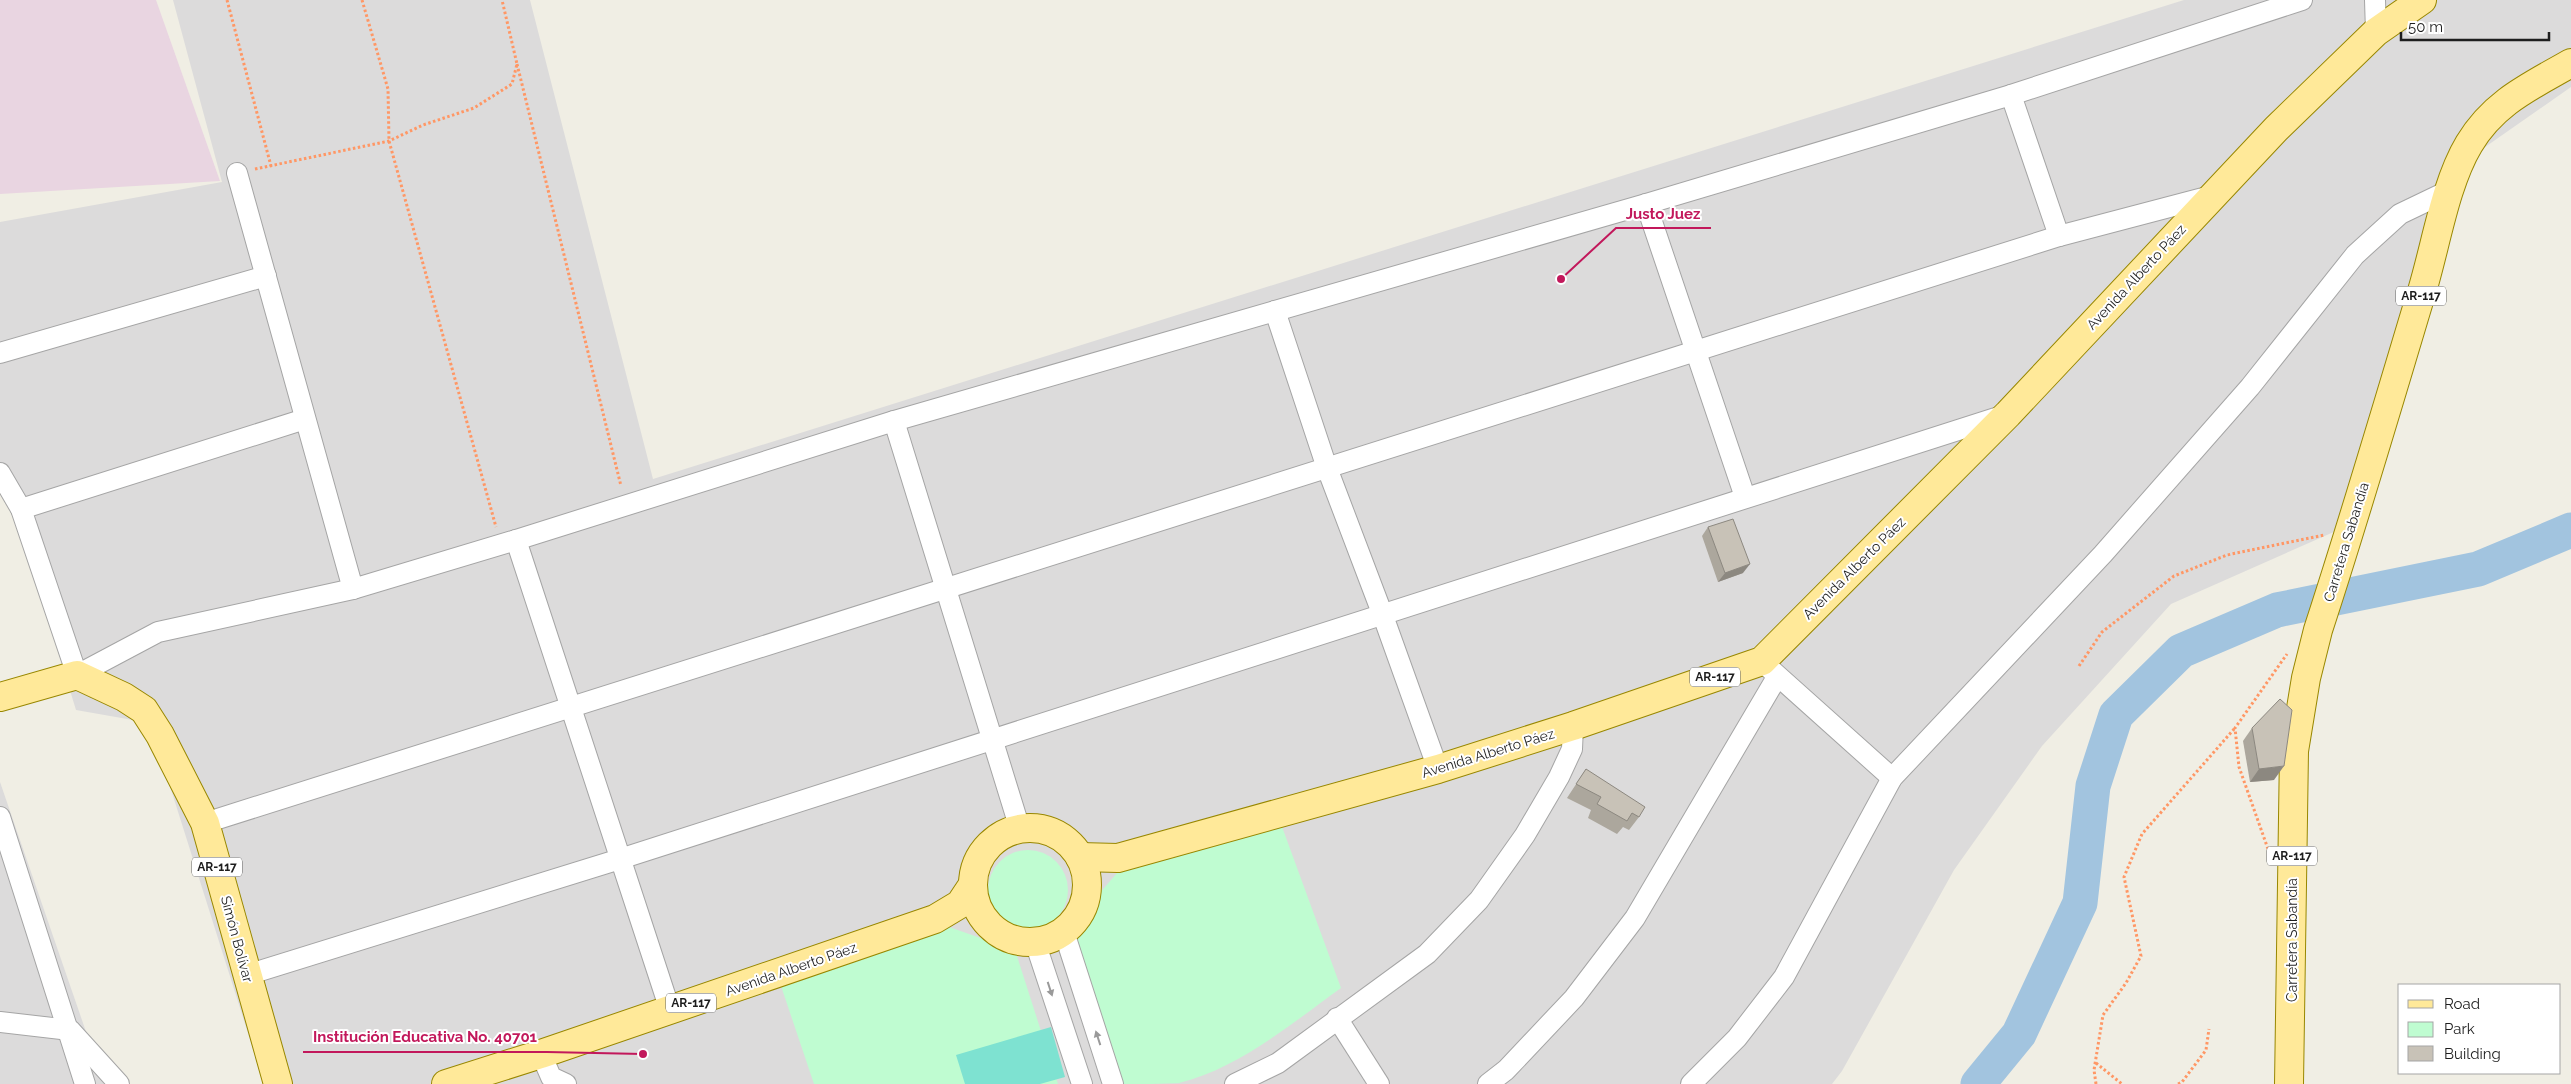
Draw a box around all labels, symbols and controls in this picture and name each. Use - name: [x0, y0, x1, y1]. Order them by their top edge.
- scale bar: [2401, 10, 2548, 42]
- text: 50 m: [2408, 18, 2443, 36]
- callout: Justo Juez: [1616, 198, 1711, 228]
- text: Justo Juez: [1626, 205, 1700, 223]
- street label: Avenida Alberto Páez: [2083, 221, 2189, 333]
- road number: AR-117: [2396, 286, 2446, 306]
- street label: Carretera Sabandía: [2320, 480, 2372, 604]
- street label: Avenida Alberto Páez: [1800, 514, 1908, 622]
- road number: AR-117: [1690, 668, 1740, 686]
- street label: Avenida Alberto Páez: [1420, 725, 1556, 781]
- road number: AR-117: [2267, 846, 2317, 866]
- road number: AR-117: [192, 858, 242, 876]
- street label: Carretera Sabandía: [2284, 878, 2300, 1002]
- street label: Simón Bolívar: [218, 894, 256, 984]
- street label: Avenida Alberto Páez: [723, 939, 859, 999]
- one-way arrow: [1047, 981, 1055, 996]
- legend: [2398, 984, 2561, 1074]
- road number: AR-117: [666, 994, 716, 1012]
- text: Road: [2444, 995, 2480, 1013]
- text: Park: [2444, 1020, 2475, 1038]
- callout: Institución Educativa No. 40701: [303, 1022, 547, 1052]
- text: Institución Educativa No. 40701: [313, 1028, 538, 1046]
- one-way arrow: [1094, 1030, 1101, 1045]
- text: Building: [2444, 1045, 2501, 1063]

